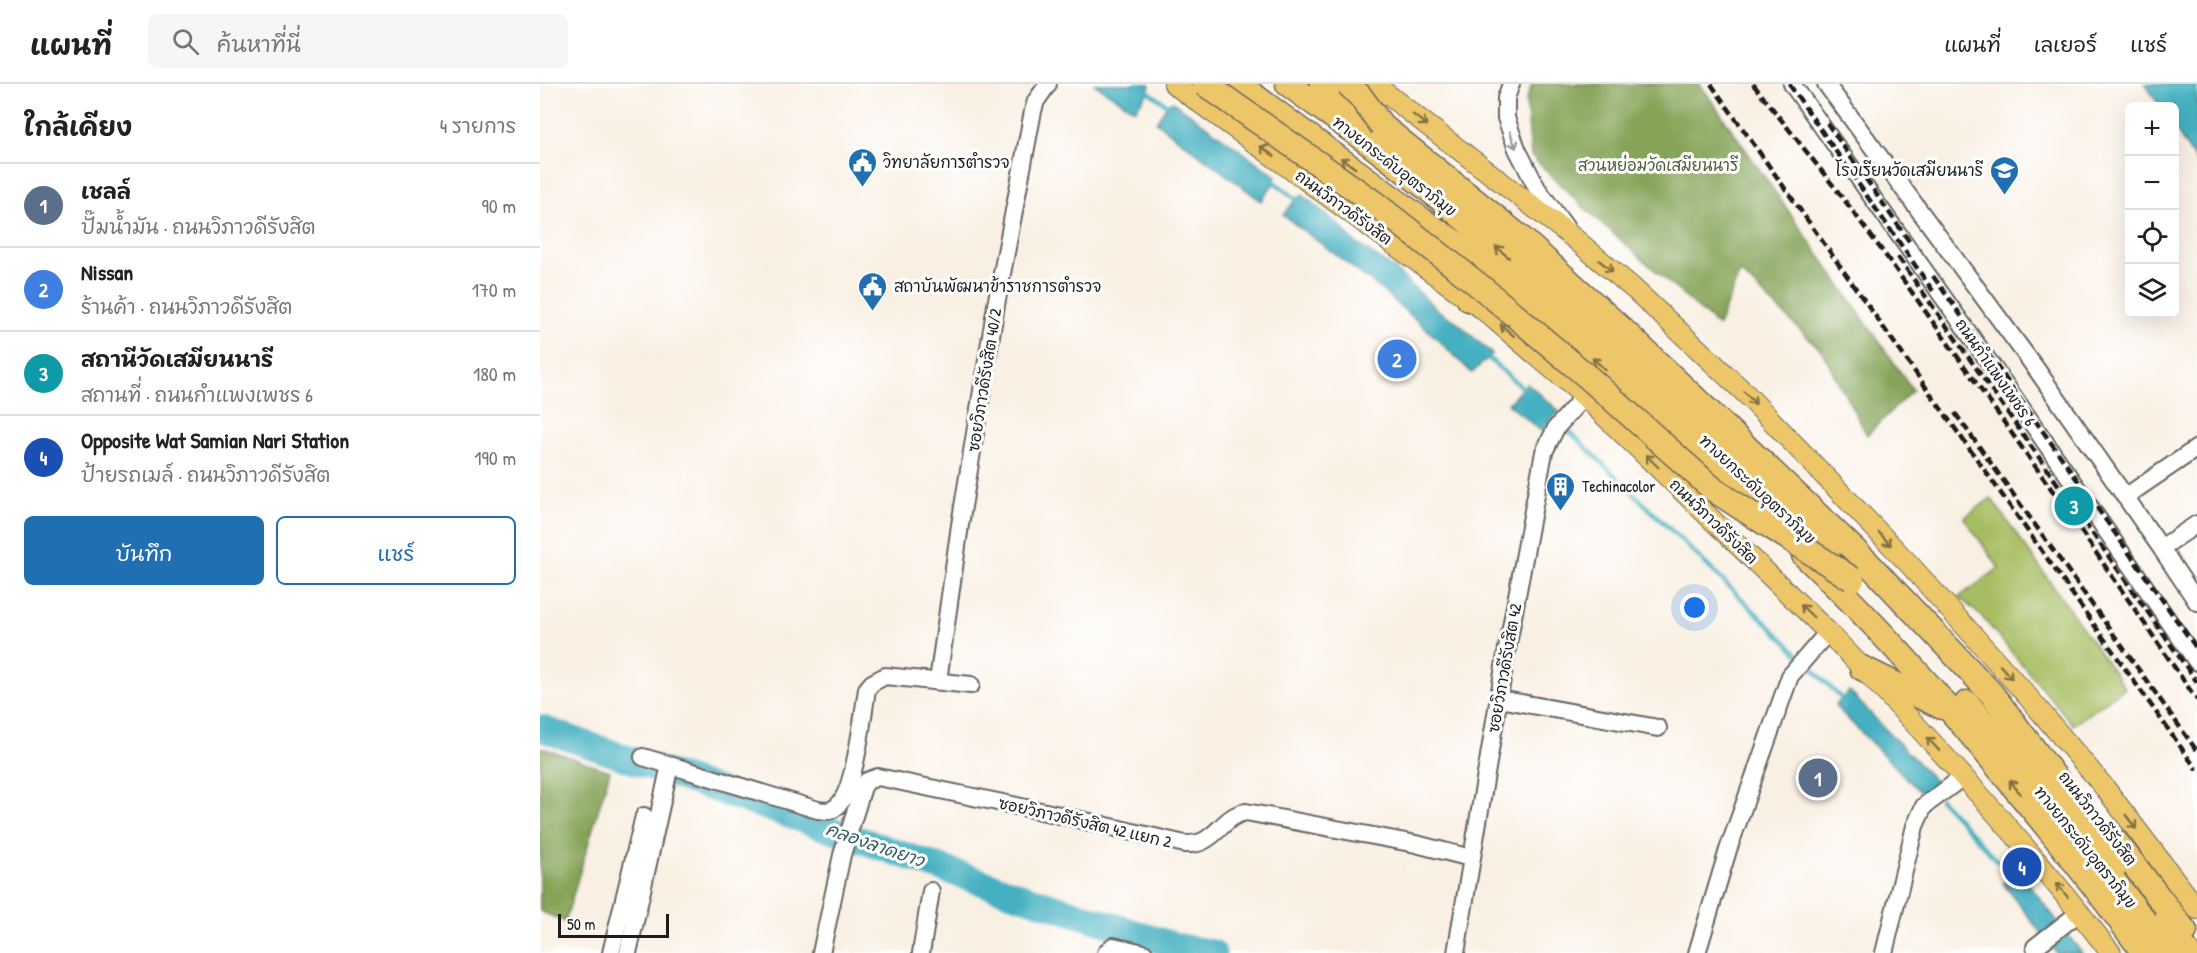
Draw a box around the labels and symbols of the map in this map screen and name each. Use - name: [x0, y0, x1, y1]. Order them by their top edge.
- street label: ทางยกระดับอุตราภิมุข: [1327, 111, 1462, 223]
- one-way arrow: [1412, 113, 1428, 126]
- one-way arrow: [1509, 130, 1520, 149]
- one-way arrow: [1259, 145, 1275, 157]
- public building icon: วิทยาลัยการตำรวจ: [846, 146, 878, 188]
- place label: วิทยาลัยการตำรวจ: [883, 151, 1009, 173]
- park label: สวนหย่อมวัดเสมียนนารี: [1578, 154, 1739, 176]
- school or university icon: โรงเรียนวัดเสมียนนารี: [1988, 154, 2020, 196]
- one-way arrow: [1341, 157, 1357, 170]
- place label: โรงเรียนวัดเสมียนนารี: [1835, 159, 1984, 181]
- street label: ถนนวิภาวดีรังสิต: [1291, 164, 1397, 250]
- one-way arrow: [1495, 245, 1510, 259]
- one-way arrow: [1598, 259, 1613, 273]
- public building icon: สถาบันพัฒนาข้าราชการตำรวจ: [857, 270, 889, 312]
- place label: สถาบันพัฒนาข้าราชการตำรวจ: [894, 275, 1101, 297]
- street label: ซอยวิภาวดีรังสิต 40/2: [962, 306, 1006, 453]
- street label: ถนนกำแพงเพชร 6: [1951, 314, 2041, 430]
- one-way arrow: [1500, 323, 1515, 337]
- pin: 2: [1378, 336, 1416, 382]
- one-way arrow: [1591, 357, 1606, 371]
- one-way arrow: [1742, 391, 1757, 406]
- street label: ทางยกระดับอุตราภิมุข: [1694, 429, 1821, 550]
- one-way arrow: [1644, 453, 1659, 468]
- building icon: Techinacolor: [1545, 470, 1577, 512]
- street label: ถนนวิภาวดีรังสิต: [1665, 473, 1763, 569]
- place label: Techinacolor: [1582, 475, 1655, 497]
- pin: 3: [2054, 484, 2093, 528]
- one-way arrow: [1877, 531, 1891, 546]
- your location: [1680, 593, 1709, 622]
- street label: ซอยวิภาวดีรังสิต 42: [1482, 601, 1526, 734]
- one-way arrow: [1799, 604, 1814, 619]
- one-way arrow: [1999, 664, 2013, 679]
- one-way arrow: [1926, 737, 1940, 752]
- pin: 1: [1798, 756, 1838, 800]
- street label: ถนนวิภาวดีรังสิต: [2054, 766, 2142, 870]
- one-way arrow: [2009, 780, 2022, 796]
- street label: ทางยกระดับอุตราภิมุข: [2028, 781, 2142, 914]
- street label: ซอยวิภาวดีรังสิต 42 แยก 2: [996, 791, 1174, 853]
- one-way arrow: [2124, 814, 2137, 830]
- water label: คลองลาดยาว: [823, 816, 929, 874]
- pin: 4: [2002, 844, 2042, 890]
- one-way arrow: [2055, 882, 2068, 898]
- scale bar: [558, 911, 669, 938]

